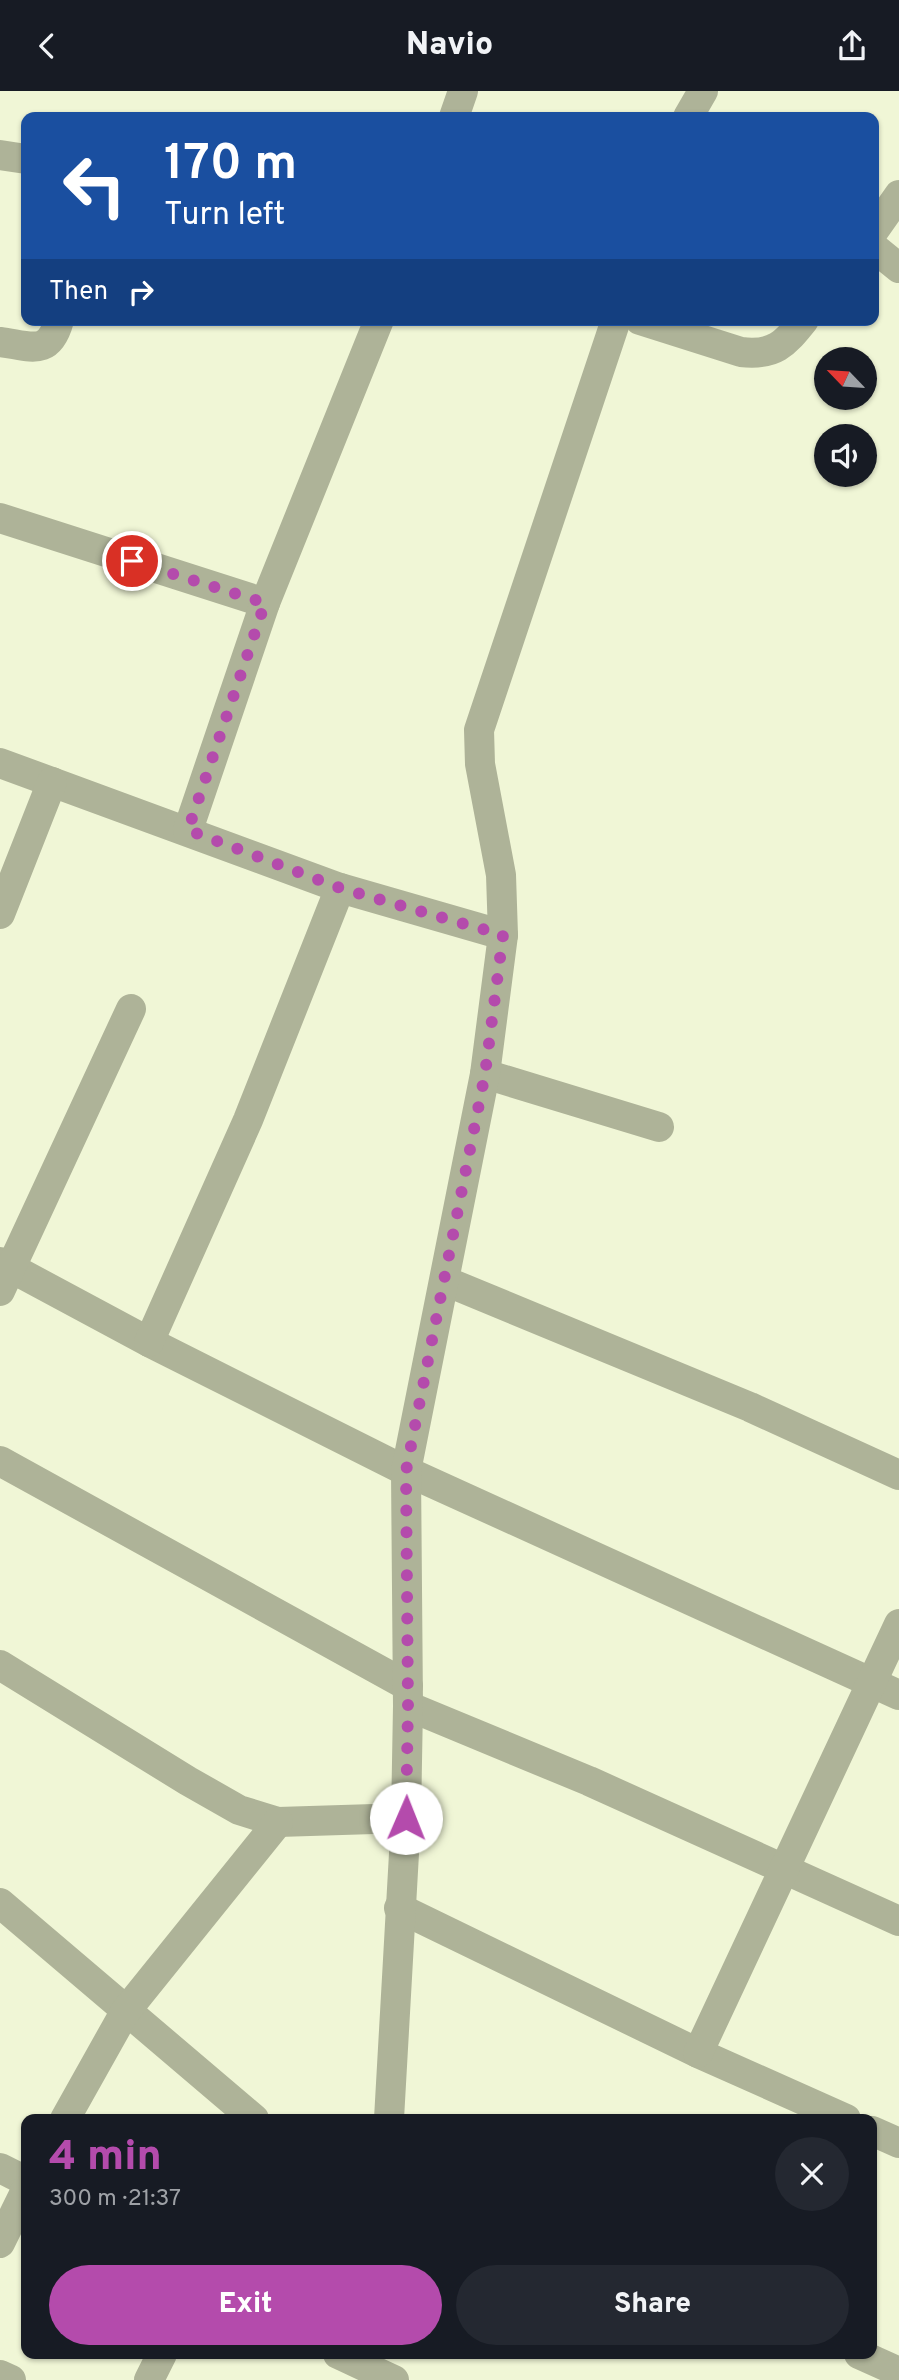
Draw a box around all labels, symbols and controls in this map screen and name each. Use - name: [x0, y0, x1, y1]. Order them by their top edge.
- text: Navio: [406, 26, 493, 66]
- icon: back: [28, 27, 66, 65]
- icon: share: [833, 27, 871, 65]
- text: 170 m: [164, 135, 297, 197]
- icon: left: [49, 140, 140, 231]
- text: Turn left: [164, 196, 285, 236]
- icon: right: [122, 273, 160, 311]
- text: Then: [49, 276, 108, 309]
- north arrow: [814, 347, 877, 409]
- map controls: [814, 347, 877, 487]
- button: sound: [814, 424, 877, 487]
- pin: [102, 531, 162, 591]
- icon: arrive: [113, 542, 151, 580]
- position arrow: [369, 1781, 443, 1855]
- text: 4 min: [49, 2132, 162, 2185]
- button: close: [775, 2137, 849, 2211]
- text: 300 m · 21:37: [49, 2185, 181, 2214]
- button: Exit: [49, 2265, 442, 2345]
- button: Share: [456, 2265, 849, 2345]

